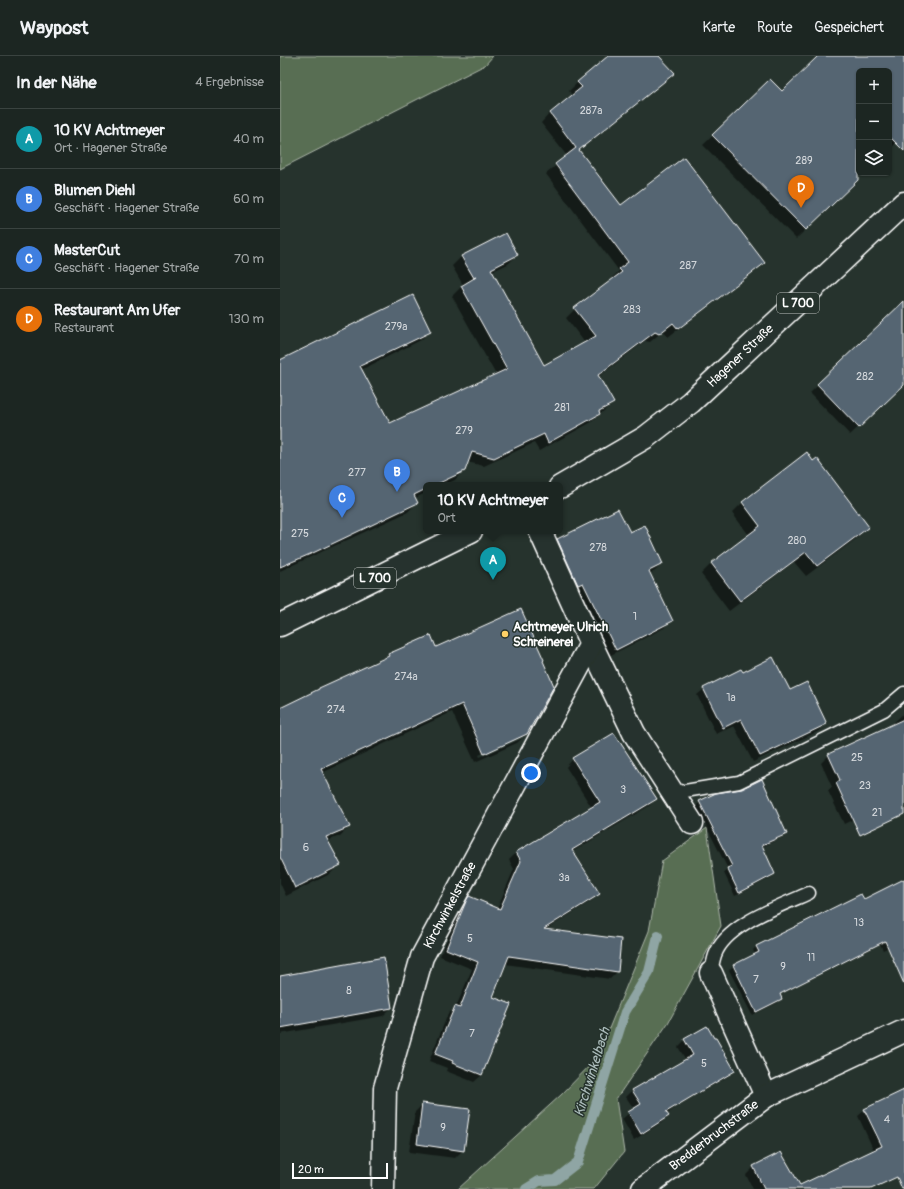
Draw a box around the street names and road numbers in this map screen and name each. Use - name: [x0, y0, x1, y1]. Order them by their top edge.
- road number: L 700: [777, 293, 819, 313]
- street label: Hagener Straße: [704, 321, 777, 391]
- road number: L 700: [354, 568, 396, 588]
- street label: Kirchwinkelstraße: [420, 859, 480, 951]
- street label: Bredderbruchstraße: [666, 1096, 762, 1174]

